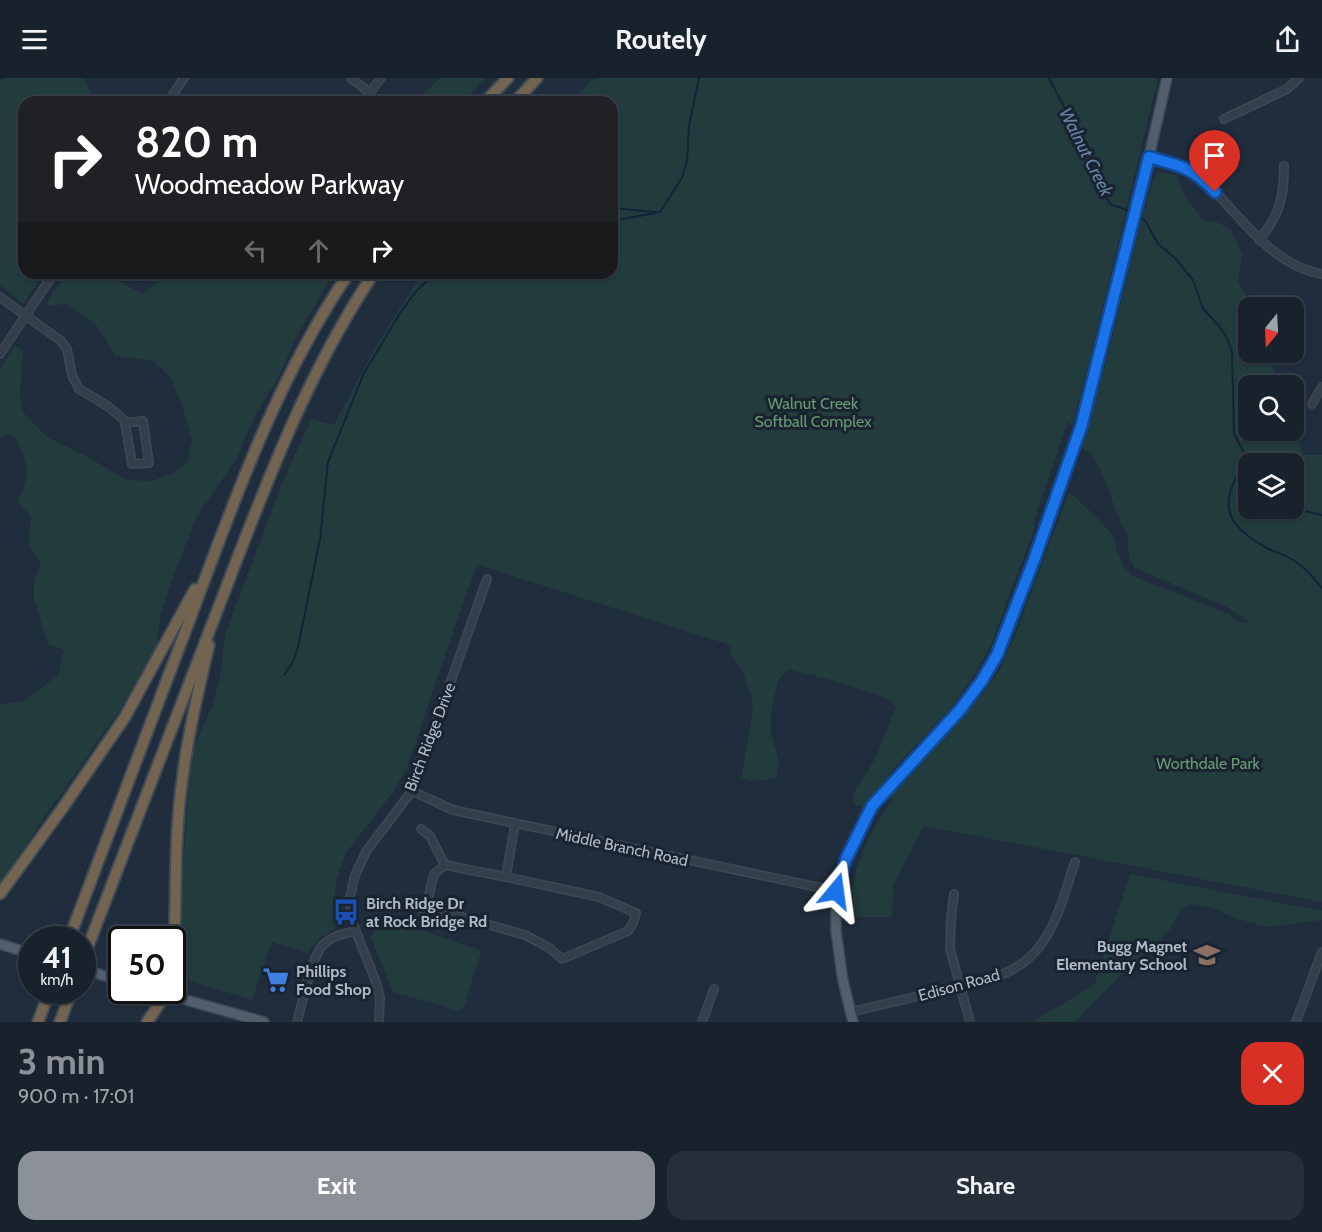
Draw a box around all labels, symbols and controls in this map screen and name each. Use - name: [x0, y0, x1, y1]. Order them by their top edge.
- icon: menu: [18, 23, 51, 56]
- text: Routely: [615, 23, 707, 56]
- icon: share: [1271, 23, 1304, 56]
- water label: Walnut Creek: [1054, 104, 1118, 201]
- text: 820 m: [135, 116, 258, 168]
- icon: right: [36, 120, 114, 198]
- pin: [1189, 130, 1240, 192]
- icon: arrive: [1198, 139, 1231, 172]
- text: Woodmeadow Parkway: [135, 168, 404, 201]
- icon: left: [239, 234, 272, 267]
- icon: ahead: [302, 234, 335, 267]
- icon: right: [365, 234, 398, 267]
- north arrow: [1238, 297, 1304, 363]
- map controls: [1238, 297, 1304, 519]
- button: search: [1238, 375, 1304, 441]
- park label: Walnut Creek Softball Complex: [754, 394, 872, 431]
- button: layers: [1238, 453, 1304, 519]
- street label: Birch Ridge Drive: [401, 680, 459, 794]
- park label: Worthdale Park: [1156, 754, 1260, 773]
- street label: Middle Branch Road: [554, 824, 690, 870]
- position arrow: [804, 859, 868, 923]
- place label: Birch Ridge Dr at Rock Bridge Rd: [366, 894, 487, 931]
- bus stop icon: Birch Ridge Dr at Rock Bridge Rd: [331, 897, 361, 927]
- speed limit sign: 50: [108, 926, 186, 1004]
- place label: Bugg Magnet Elementary School: [1056, 937, 1187, 974]
- text: 41: [42, 939, 72, 976]
- school or university icon: Bugg Magnet Elementary School: [1192, 940, 1222, 970]
- place label: Phillips Food Shop: [296, 962, 371, 999]
- supermarket icon: Phillips Food Shop: [261, 965, 291, 995]
- street label: Edison Road: [916, 965, 1002, 1005]
- text: km/h: [41, 971, 73, 989]
- text: 3 min: [18, 1039, 105, 1083]
- button: close: [1241, 1042, 1304, 1105]
- text: 900 m · 17:01: [18, 1084, 134, 1108]
- button: Exit: [18, 1151, 655, 1220]
- button: Share: [667, 1151, 1304, 1220]

